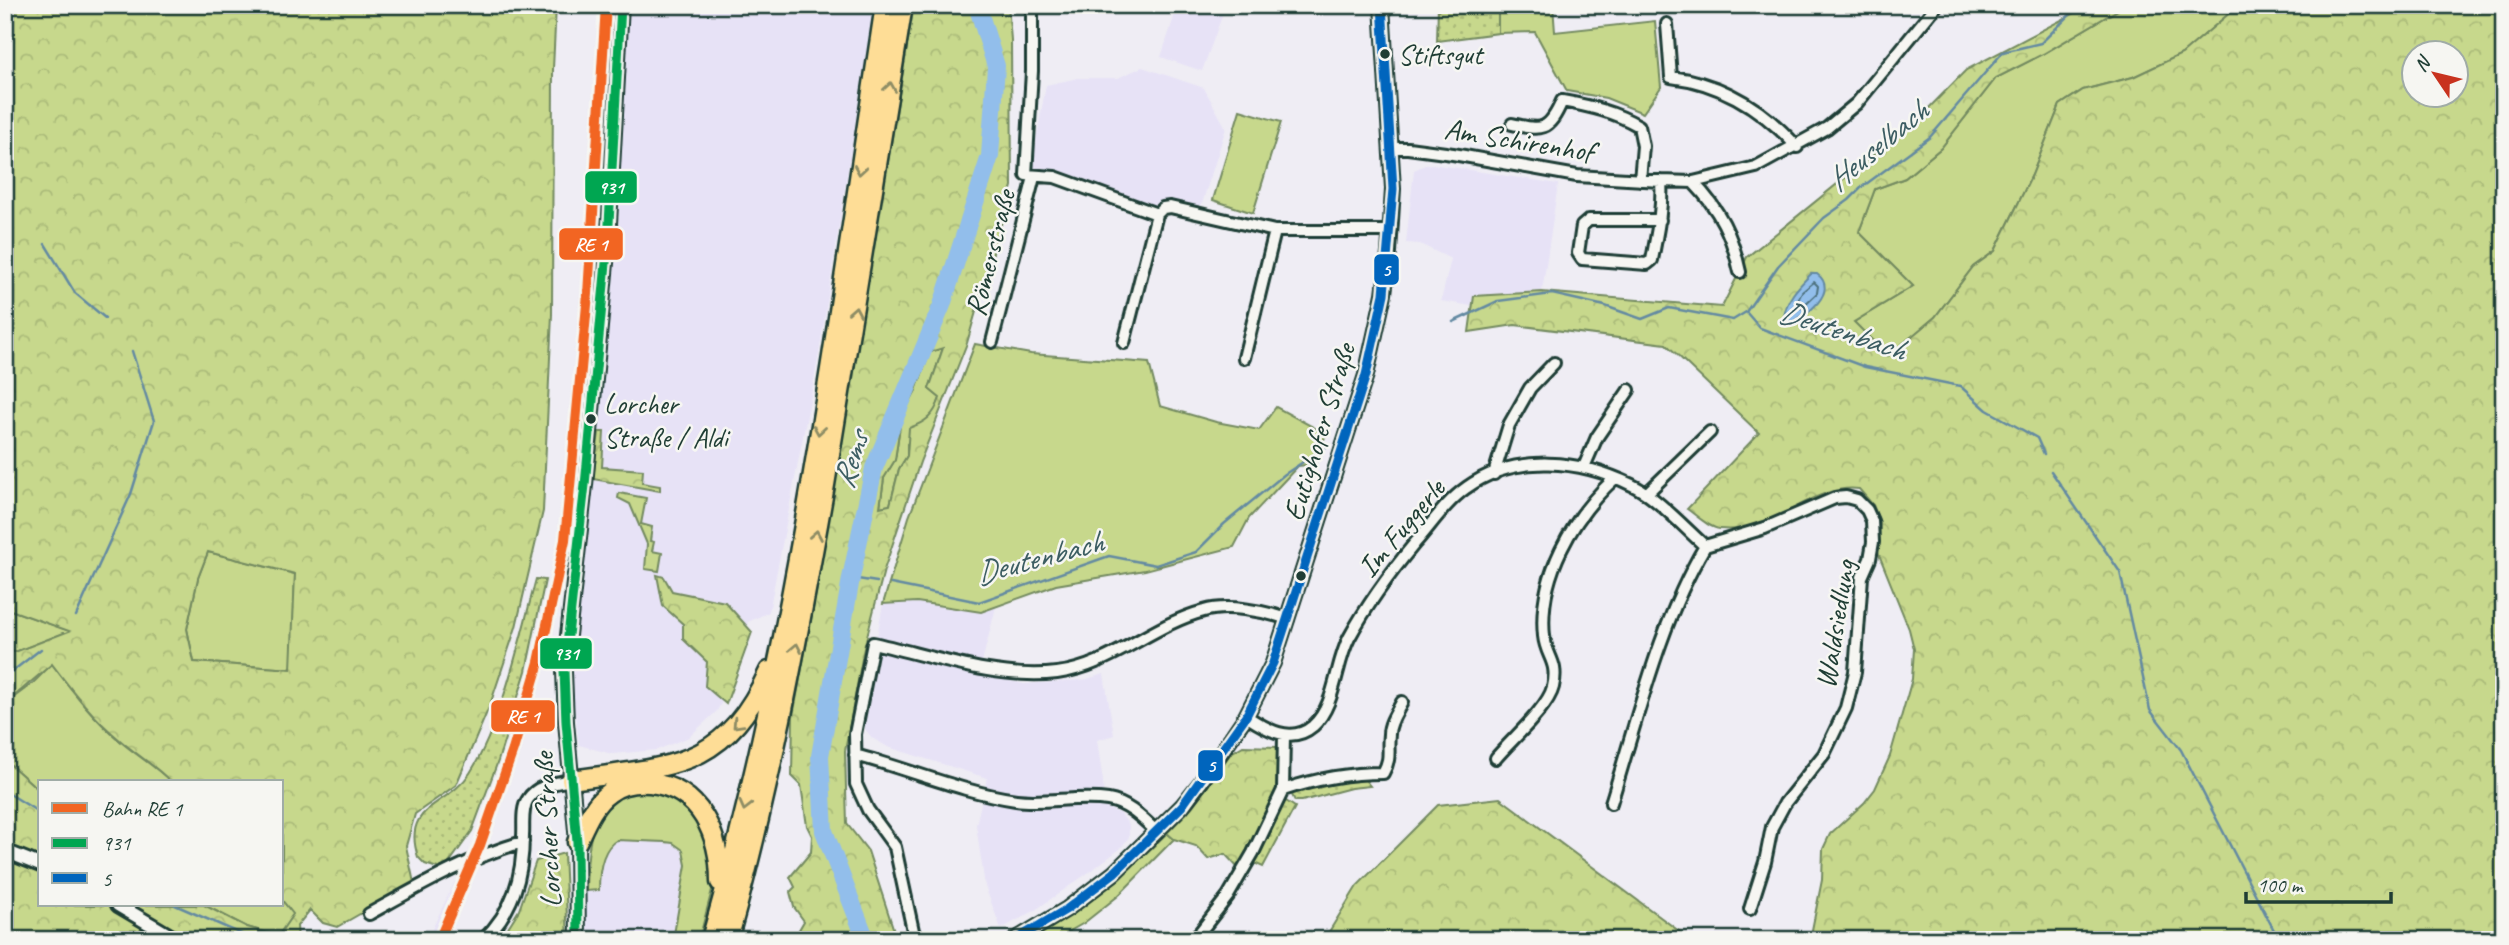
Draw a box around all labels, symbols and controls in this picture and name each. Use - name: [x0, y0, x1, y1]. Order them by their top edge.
- place label: Stiftsgut: [1398, 37, 1485, 72]
- north arrow: [2400, 38, 2470, 108]
- marker: Stiftsgut: [1378, 47, 1392, 61]
- text: N: [2409, 50, 2437, 77]
- one-way arrow: [882, 81, 897, 92]
- water label: Heuselbach: [1818, 89, 1939, 200]
- street label: Am Schirenhof: [1442, 109, 1602, 172]
- one-way arrow: [853, 164, 868, 175]
- line badge: 931: [584, 170, 638, 204]
- text: 931: [598, 176, 626, 200]
- street label: Römerstraße: [956, 184, 1025, 320]
- line badge: RE 1: [558, 227, 624, 261]
- text: RE 1: [574, 233, 610, 257]
- line badge: 5: [1373, 253, 1400, 286]
- text: 5: [1382, 258, 1392, 282]
- water label: Deutenbach: [1775, 291, 1913, 371]
- one-way arrow: [847, 305, 862, 317]
- street label: Eutighofer Straße: [1274, 337, 1365, 525]
- place label: Lorcher Straße / Aldi: [604, 386, 732, 455]
- marker: Lorcher Straße / Aldi: [584, 412, 598, 426]
- water label: Rems: [823, 422, 880, 493]
- one-way arrow: [812, 424, 827, 436]
- street label: Im Fuggerle: [1349, 469, 1455, 585]
- water label: Deutenbach: [971, 520, 1110, 594]
- one-way arrow: [808, 530, 823, 541]
- street label: Waldsiedlung: [1806, 556, 1864, 691]
- unlabelled marker: [1294, 569, 1308, 583]
- line badge: 931: [539, 637, 593, 670]
- text: 931: [553, 642, 581, 666]
- one-way arrow: [788, 642, 803, 654]
- line badge: RE 1: [490, 699, 556, 733]
- text: RE 1: [506, 705, 542, 729]
- one-way arrow: [732, 716, 745, 729]
- street label: Lorcher Straße: [524, 749, 570, 909]
- line badge: 5: [1197, 749, 1224, 782]
- text: 5: [1207, 754, 1217, 778]
- legend: [38, 780, 284, 906]
- text: Bahn RE 1: [102, 796, 184, 822]
- one-way arrow: [739, 800, 753, 812]
- text: 931: [102, 830, 132, 856]
- scale bar: [2246, 861, 2392, 905]
- text: 5: [102, 866, 113, 892]
- text: 100 m: [2257, 872, 2304, 898]

